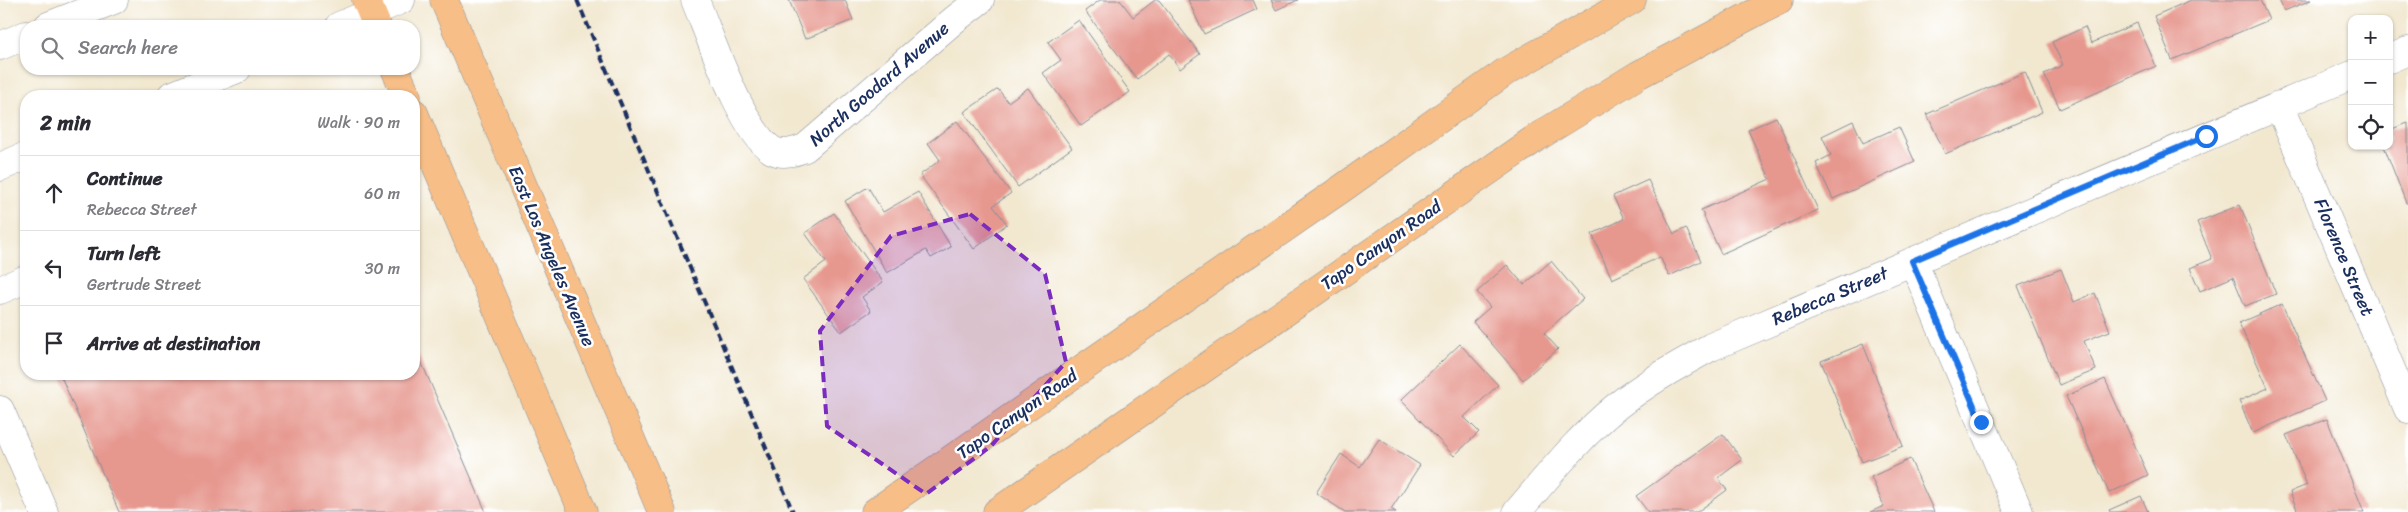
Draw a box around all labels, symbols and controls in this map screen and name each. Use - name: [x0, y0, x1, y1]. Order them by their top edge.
- street label: North Goodard Avenue: [801, 13, 957, 155]
- map controls: [2348, 15, 2393, 150]
- button: +: [2348, 15, 2393, 60]
- search box: [20, 20, 420, 75]
- text: Search here: [78, 31, 178, 64]
- icon: search: [38, 34, 66, 62]
- button: −: [2348, 60, 2393, 105]
- text: 2 min: [40, 104, 91, 142]
- button: locate: [2348, 105, 2393, 150]
- text: Walk · 90 m: [318, 108, 400, 137]
- route start: [2195, 125, 2218, 148]
- street label: East Los Angeles Avenue: [499, 160, 605, 352]
- text: Continue: [87, 162, 163, 195]
- icon: ahead: [40, 179, 68, 207]
- text: 60 m: [364, 179, 400, 208]
- street label: Tapo Canyon Road: [1314, 190, 1450, 299]
- street label: Florence Street: [2305, 193, 2383, 321]
- text: Rebecca Street: [87, 195, 197, 224]
- text: Turn left: [87, 237, 160, 270]
- icon: left: [40, 254, 68, 282]
- text: 30 m: [365, 254, 400, 283]
- street label: Rebecca Street: [1767, 257, 1894, 335]
- text: Gertrude Street: [87, 270, 201, 299]
- text: Arrive at destination: [87, 327, 260, 360]
- icon: arrive: [40, 329, 68, 357]
- street label: Tapo Canyon Road: [950, 359, 1086, 468]
- route end: [1970, 411, 1993, 434]

